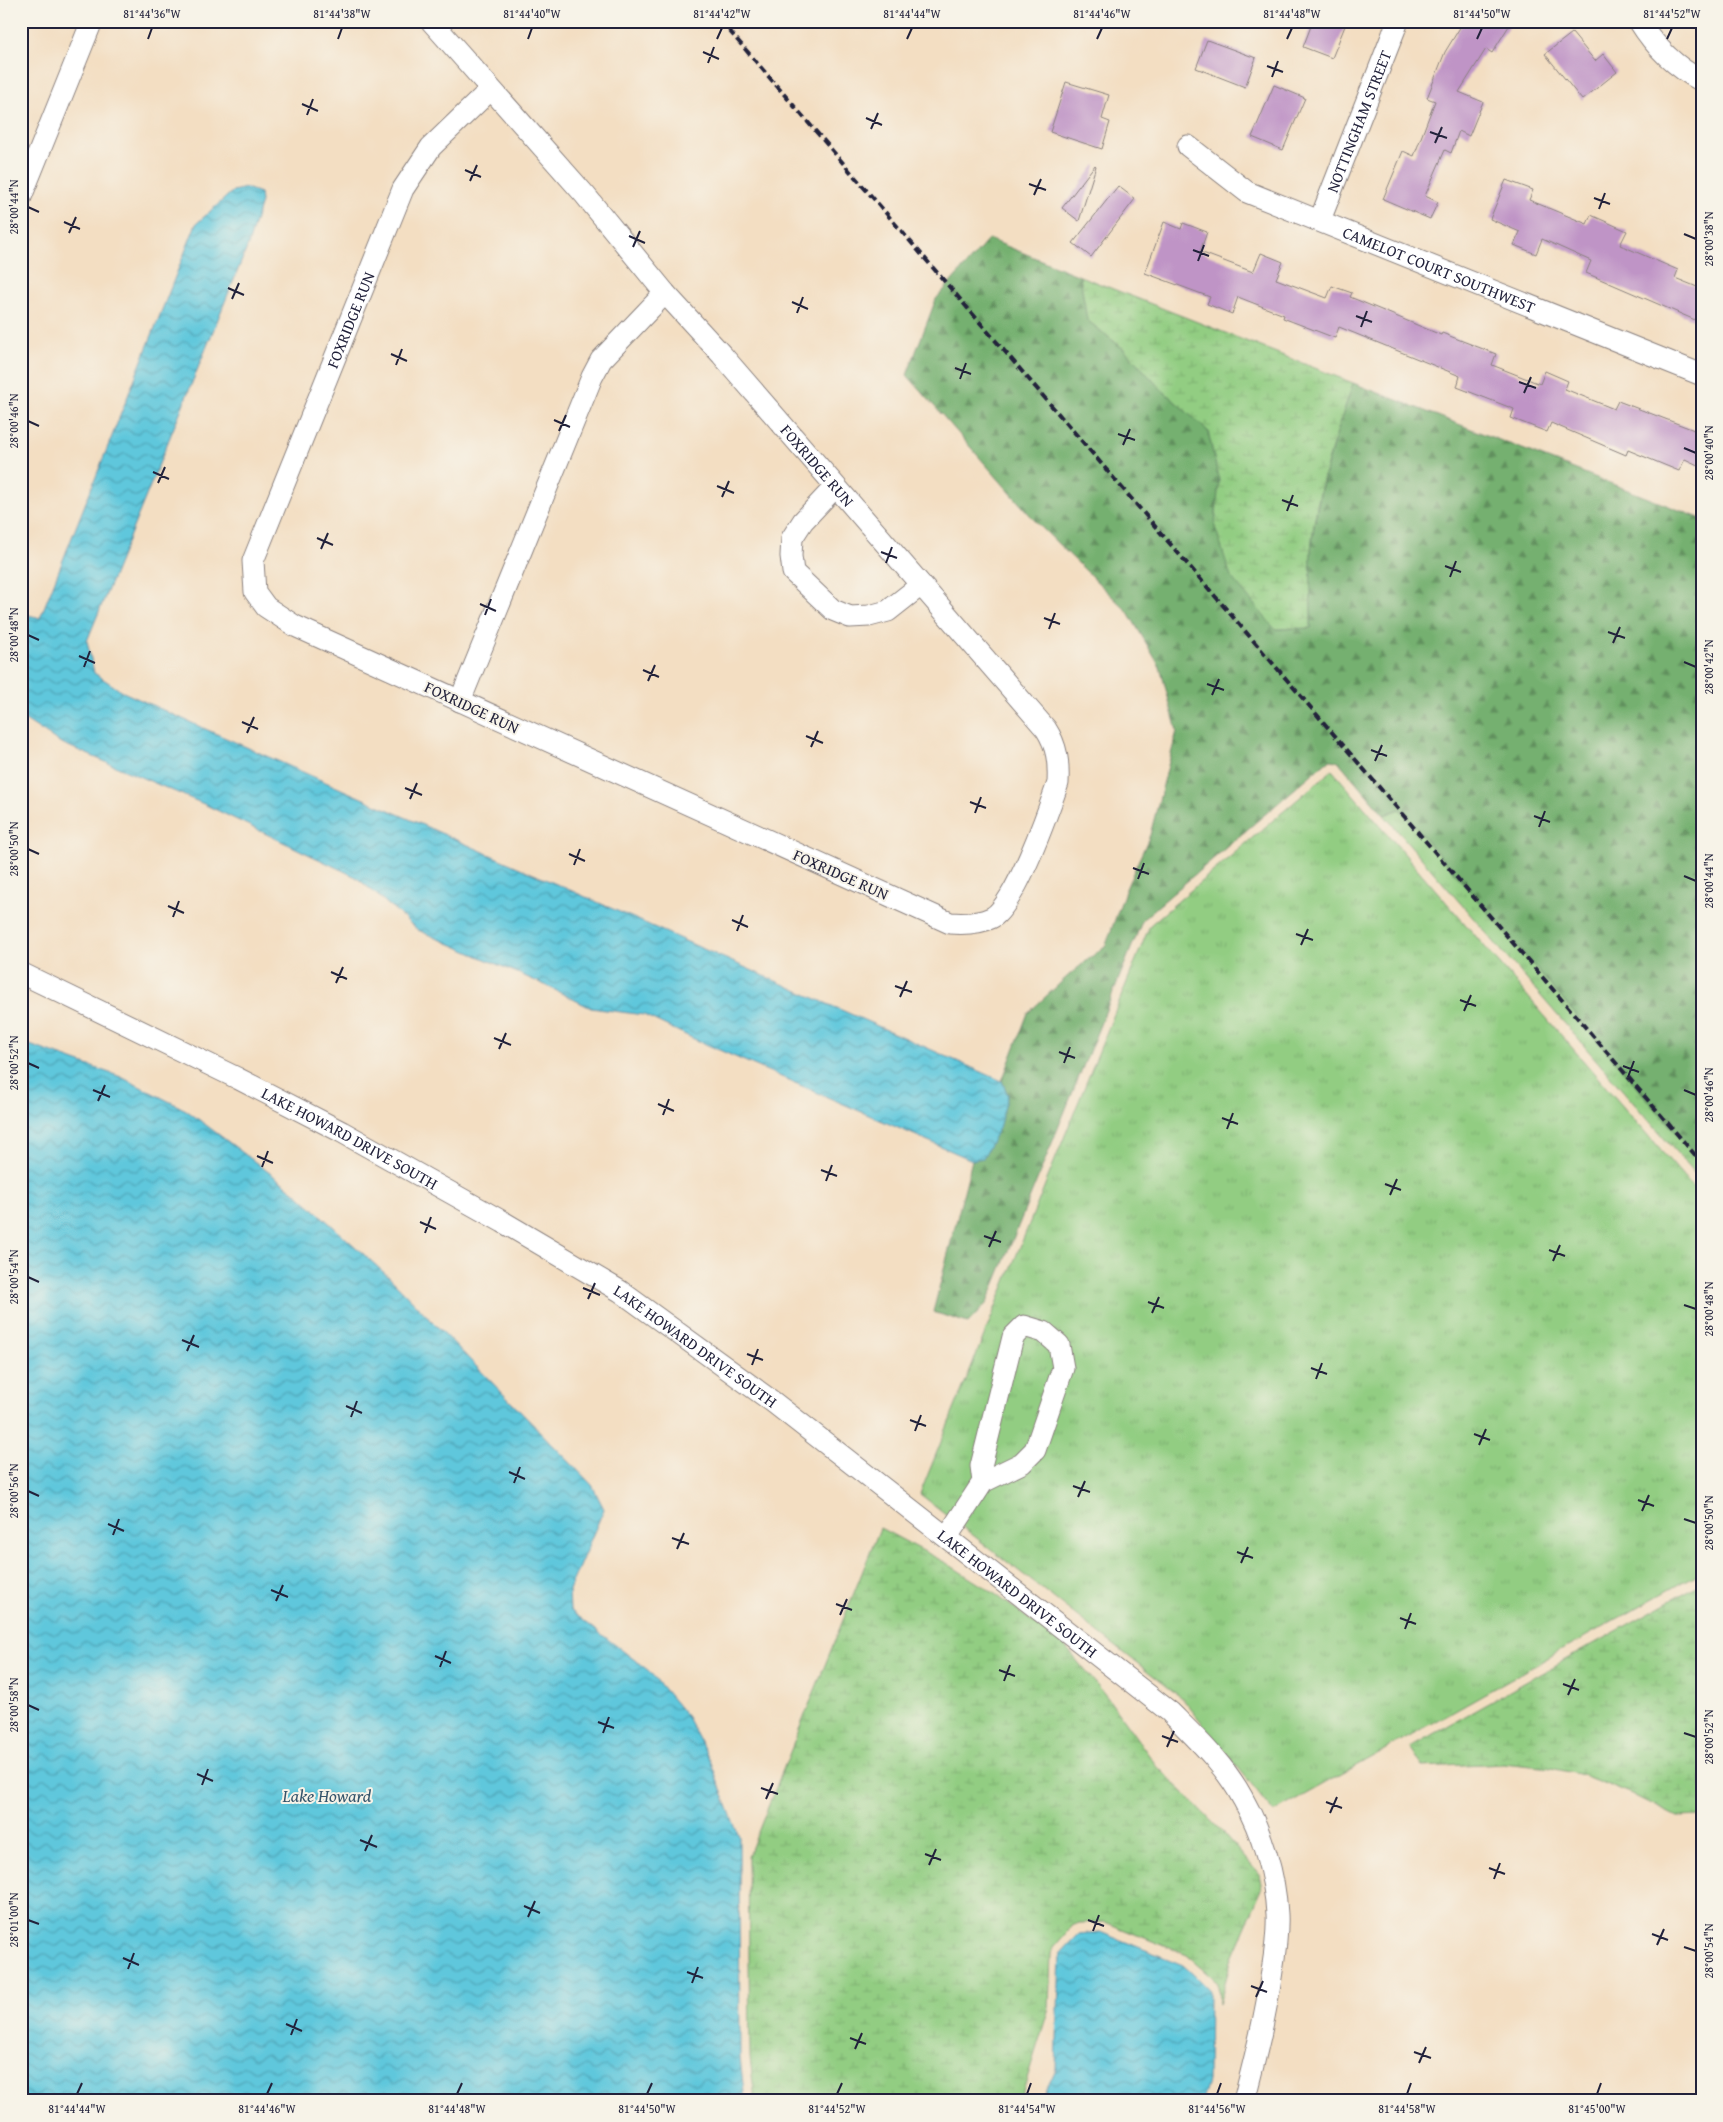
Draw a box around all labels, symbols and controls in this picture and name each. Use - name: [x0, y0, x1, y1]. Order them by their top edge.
- text: 81°44'36"W: [123, 5, 182, 22]
- text: 81°44'38"W: [313, 5, 372, 22]
- text: 81°44'40"W: [503, 5, 562, 22]
- text: 81°44'42"W: [693, 5, 752, 22]
- text: 81°44'44"W: [883, 5, 942, 22]
- text: 81°44'46"W: [1073, 5, 1132, 22]
- text: 81°44'48"W: [1263, 5, 1322, 22]
- text: 81°44'50"W: [1453, 5, 1512, 22]
- text: 81°44'52"W: [1643, 5, 1702, 22]
- street label: NOTTINGHAM STREET: [1320, 47, 1397, 196]
- text: 28°00'44"N: [5, 179, 22, 235]
- text: 28°00'38"N: [1700, 211, 1717, 267]
- street label: CAMELOT COURT SOUTHWEST: [1339, 220, 1539, 319]
- street label: FOXRIDGE RUN: [320, 267, 381, 372]
- text: 28°00'46"N: [5, 393, 22, 449]
- street label: FOXRIDGE RUN: [775, 419, 860, 512]
- text: 28°00'40"N: [1700, 425, 1717, 481]
- text: 28°00'48"N: [5, 607, 22, 663]
- text: 28°00'42"N: [1700, 639, 1717, 695]
- street label: FOXRIDGE RUN: [421, 675, 524, 740]
- text: 28°00'50"N: [5, 821, 22, 877]
- street label: FOXRIDGE RUN: [789, 842, 893, 906]
- text: 28°00'44"N: [1700, 853, 1717, 909]
- text: 28°00'52"N: [5, 1035, 22, 1091]
- text: 28°00'46"N: [1700, 1067, 1717, 1123]
- street label: LAKE HOWARD DRIVE SOUTH: [258, 1081, 443, 1196]
- text: 28°00'54"N: [5, 1249, 22, 1305]
- street label: LAKE HOWARD DRIVE SOUTH: [610, 1278, 783, 1414]
- text: 28°00'48"N: [1700, 1281, 1717, 1337]
- text: 28°00'56"N: [5, 1463, 22, 1519]
- text: 28°00'50"N: [1700, 1495, 1717, 1551]
- street label: LAKE HOWARD DRIVE SOUTH: [933, 1523, 1103, 1663]
- text: 28°00'58"N: [5, 1677, 22, 1733]
- text: 28°00'52"N: [1700, 1709, 1717, 1765]
- water label: Lake Howard: [281, 1782, 372, 1809]
- text: 28°01'00"N: [5, 1892, 22, 1948]
- text: 28°00'54"N: [1700, 1923, 1717, 1979]
- text: 81°44'44"W: [48, 2100, 107, 2117]
- text: 81°44'46"W: [238, 2100, 297, 2117]
- text: 81°44'48"W: [428, 2100, 487, 2117]
- text: 81°44'50"W: [618, 2100, 677, 2117]
- text: 81°44'52"W: [808, 2100, 867, 2117]
- text: 81°44'54"W: [998, 2100, 1057, 2117]
- text: 81°44'56"W: [1188, 2100, 1247, 2117]
- text: 81°44'58"W: [1378, 2100, 1437, 2117]
- text: 81°45'00"W: [1568, 2100, 1627, 2117]

